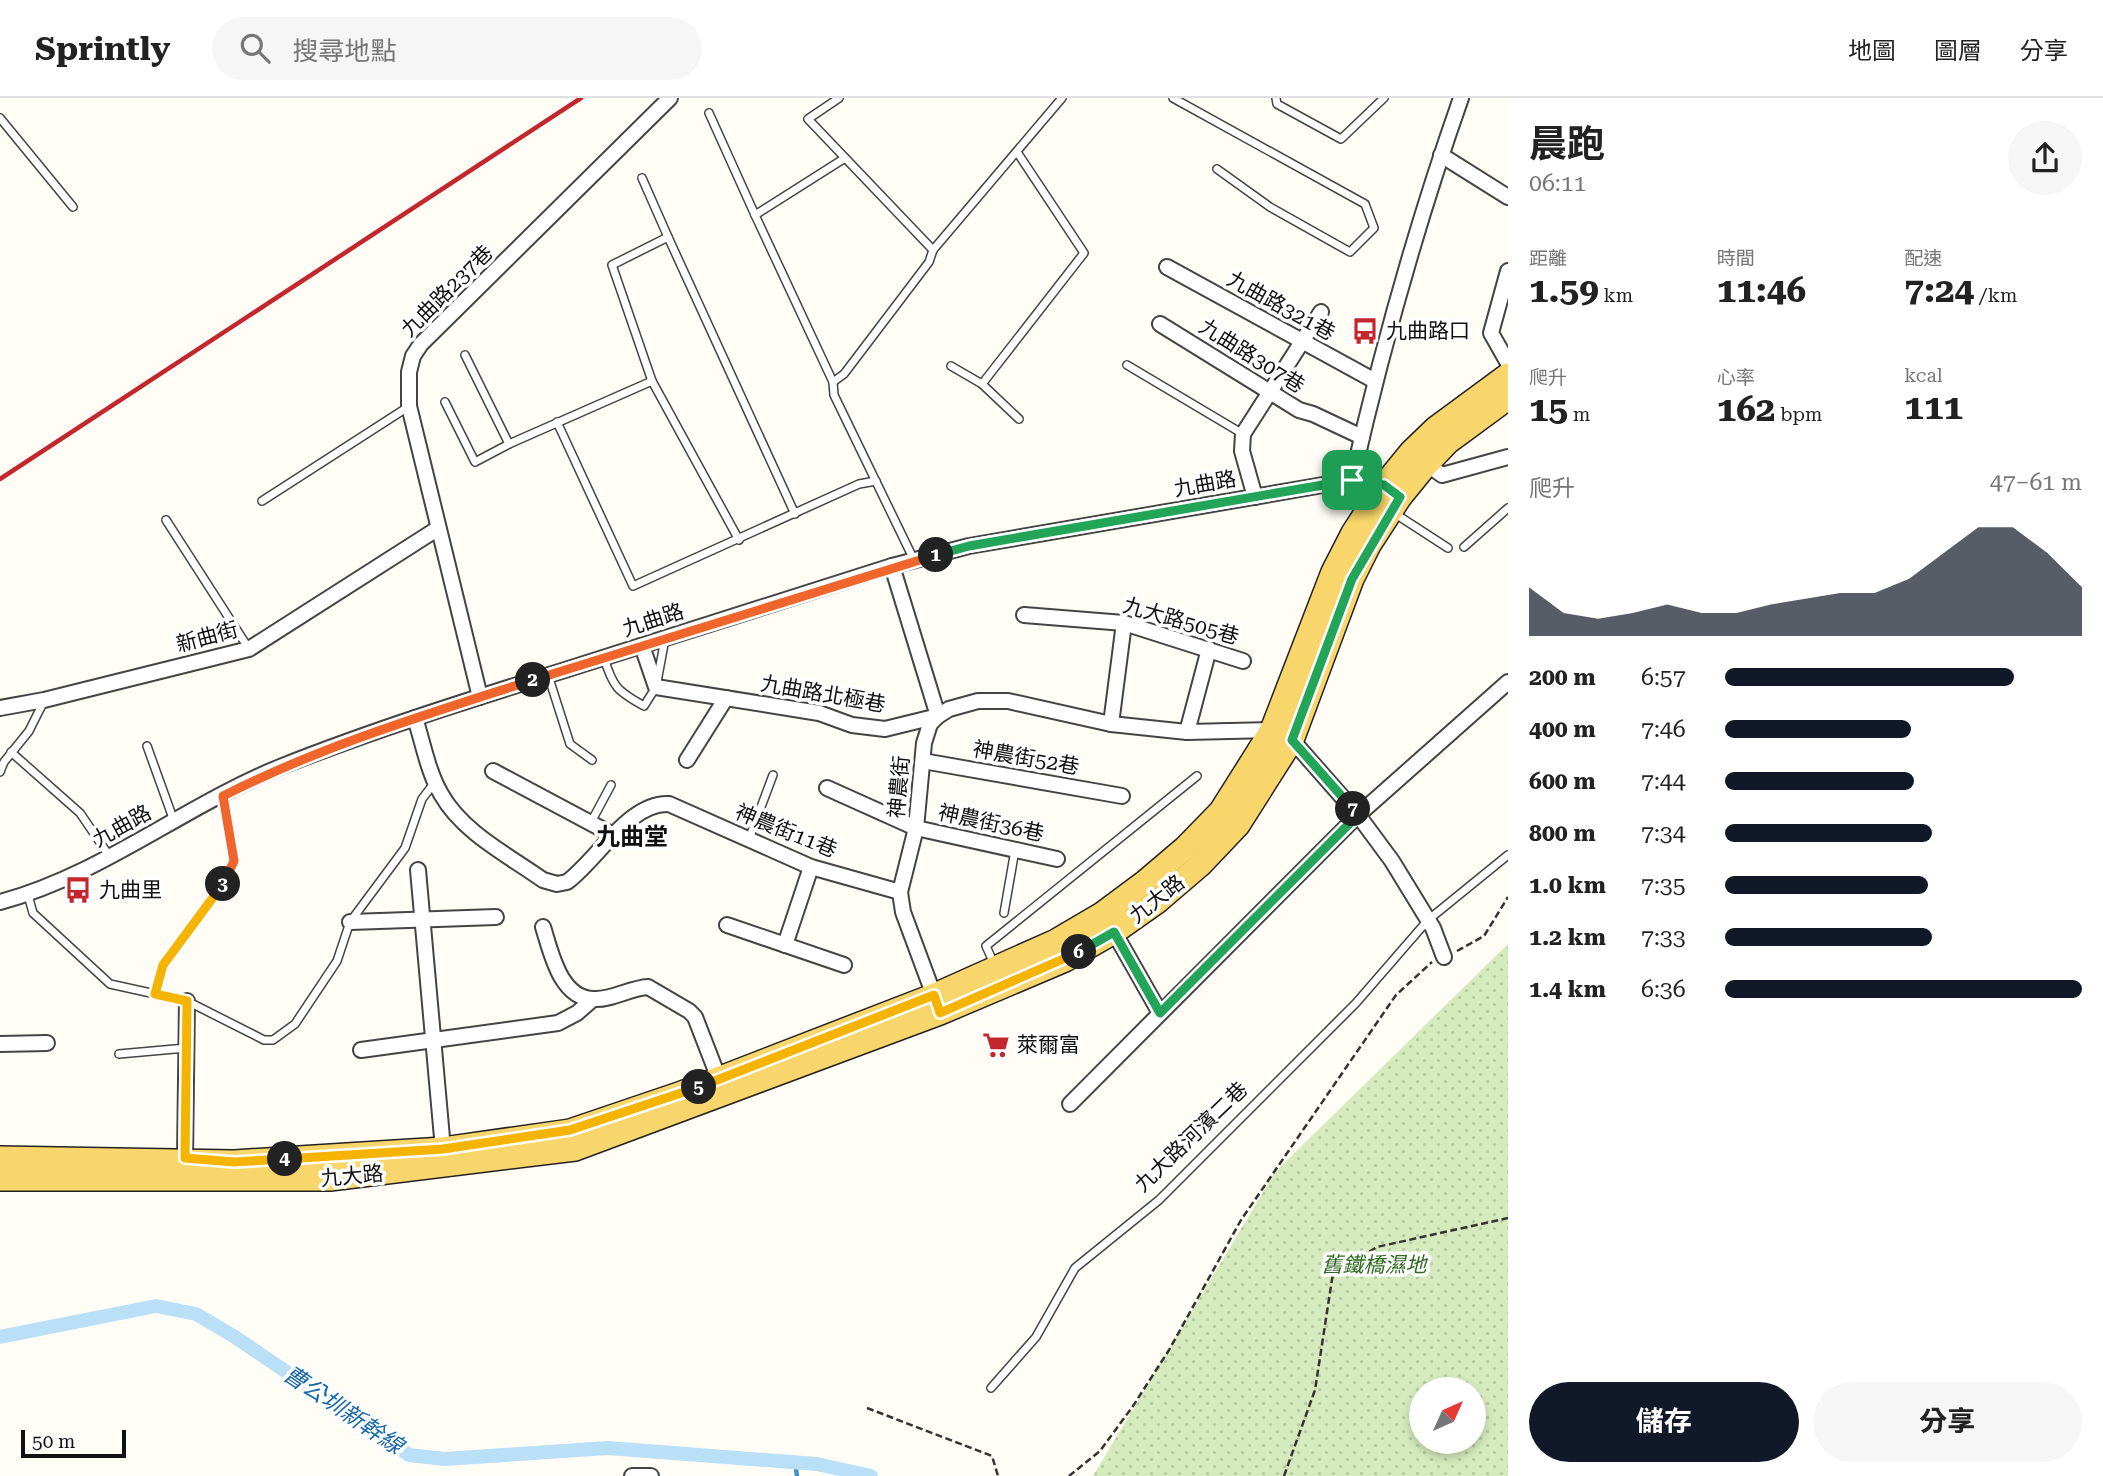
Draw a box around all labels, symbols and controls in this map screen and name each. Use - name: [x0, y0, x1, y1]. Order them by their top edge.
- search box: [212, 17, 702, 80]
- text: Sprintly: [35, 29, 170, 68]
- icon: search: [236, 29, 274, 67]
- text: 搜尋地點: [292, 36, 396, 66]
- text: 地圖: [1848, 37, 1896, 65]
- text: 圖層: [1934, 37, 1982, 65]
- text: 分享: [2020, 37, 2068, 65]
- button: share: [2008, 121, 2082, 195]
- text: 晨跑: [1529, 122, 1605, 166]
- text: 06:11: [1529, 170, 1586, 197]
- street label: 九曲路237巷: [396, 240, 498, 342]
- text: 距離: [1529, 247, 1567, 270]
- text: 時間: [1717, 247, 1755, 270]
- text: 配速: [1904, 247, 1942, 270]
- street label: 九曲路321巷: [1223, 267, 1339, 345]
- text: 1.59: [1529, 270, 1599, 311]
- text: 11:46: [1717, 270, 1806, 311]
- text: 7:24: [1904, 270, 1974, 311]
- text: km: [1599, 284, 1633, 307]
- text: /km: [1974, 284, 2017, 307]
- street label: 九曲路307巷: [1195, 314, 1309, 398]
- bus stop icon: 九曲路口: [1350, 316, 1380, 346]
- place label: 九曲路口: [1386, 319, 1470, 343]
- text: kcal: [1904, 364, 1943, 387]
- text: 爬升: [1529, 366, 1567, 389]
- text: 心率: [1717, 366, 1755, 389]
- text: 111: [1904, 387, 1963, 428]
- text: 15: [1529, 389, 1568, 430]
- text: 162: [1717, 389, 1775, 430]
- text: m: [1568, 403, 1590, 426]
- text: bpm: [1775, 403, 1822, 426]
- pin: [1322, 450, 1382, 510]
- icon: arrive: [1333, 461, 1371, 499]
- street label: 九曲路: [1172, 467, 1238, 501]
- text: 47–61 m: [1990, 469, 2082, 496]
- text: 爬升: [1529, 475, 1575, 502]
- pin: 1: [918, 538, 954, 573]
- text: 1: [930, 543, 941, 566]
- street label: 九大路505巷: [1120, 593, 1242, 649]
- street label: 九曲路: [619, 599, 687, 641]
- street label: 新曲街: [173, 617, 241, 657]
- pin: 2: [516, 662, 550, 698]
- text: 200 m: [1529, 664, 1596, 691]
- text: 6:57: [1641, 664, 1686, 691]
- text: 2: [527, 668, 538, 691]
- street label: 九曲路北極巷: [759, 671, 887, 717]
- text: 400 m: [1529, 716, 1596, 743]
- text: 7:46: [1641, 716, 1686, 743]
- street label: 神農街52巷: [971, 737, 1081, 779]
- street label: 神農街: [884, 755, 914, 819]
- text: 600 m: [1529, 768, 1596, 795]
- text: 7:44: [1641, 768, 1686, 795]
- pin: 7: [1336, 792, 1370, 826]
- text: 7: [1347, 797, 1358, 820]
- street label: 九曲路: [89, 800, 155, 852]
- street label: 神農街11巷: [732, 800, 840, 862]
- street label: 神農街36巷: [936, 800, 1046, 846]
- text: 800 m: [1529, 820, 1596, 847]
- text: 7:34: [1641, 820, 1686, 847]
- district label: 九曲堂: [596, 823, 668, 851]
- pin: 3: [206, 866, 241, 902]
- street label: 九大路: [1125, 870, 1189, 928]
- text: 3: [217, 872, 228, 895]
- text: 1.0 km: [1529, 872, 1606, 899]
- text: 7:35: [1641, 872, 1686, 899]
- bus stop icon: 九曲里: [63, 875, 93, 905]
- place label: 九曲里: [99, 878, 162, 902]
- text: 1.2 km: [1529, 924, 1606, 951]
- text: 7:33: [1641, 924, 1686, 951]
- pin: 6: [1062, 934, 1096, 970]
- text: 6: [1073, 940, 1084, 963]
- text: 1.4 km: [1529, 976, 1606, 1003]
- text: 6:36: [1641, 976, 1686, 1003]
- supermarket icon: 萊爾富: [981, 1030, 1011, 1060]
- place label: 萊爾富: [1017, 1033, 1080, 1057]
- pin: 5: [682, 1070, 716, 1104]
- text: 5: [693, 1075, 704, 1098]
- street label: 九大路河濱二巷: [1130, 1077, 1252, 1197]
- pin: 4: [268, 1142, 302, 1176]
- text: 4: [279, 1147, 290, 1170]
- street label: 九大路: [320, 1161, 384, 1191]
- park label: 舊鐵橋濕地: [1322, 1253, 1428, 1277]
- water label: 曹公圳新幹線: [278, 1360, 410, 1461]
- north arrow: [1409, 1377, 1486, 1454]
- map controls: [1409, 1377, 1486, 1454]
- button: 儲存: [1529, 1382, 1799, 1462]
- button: 分享: [1813, 1382, 2082, 1462]
- scale bar: [21, 1427, 126, 1459]
- text: 50 m: [32, 1430, 75, 1453]

